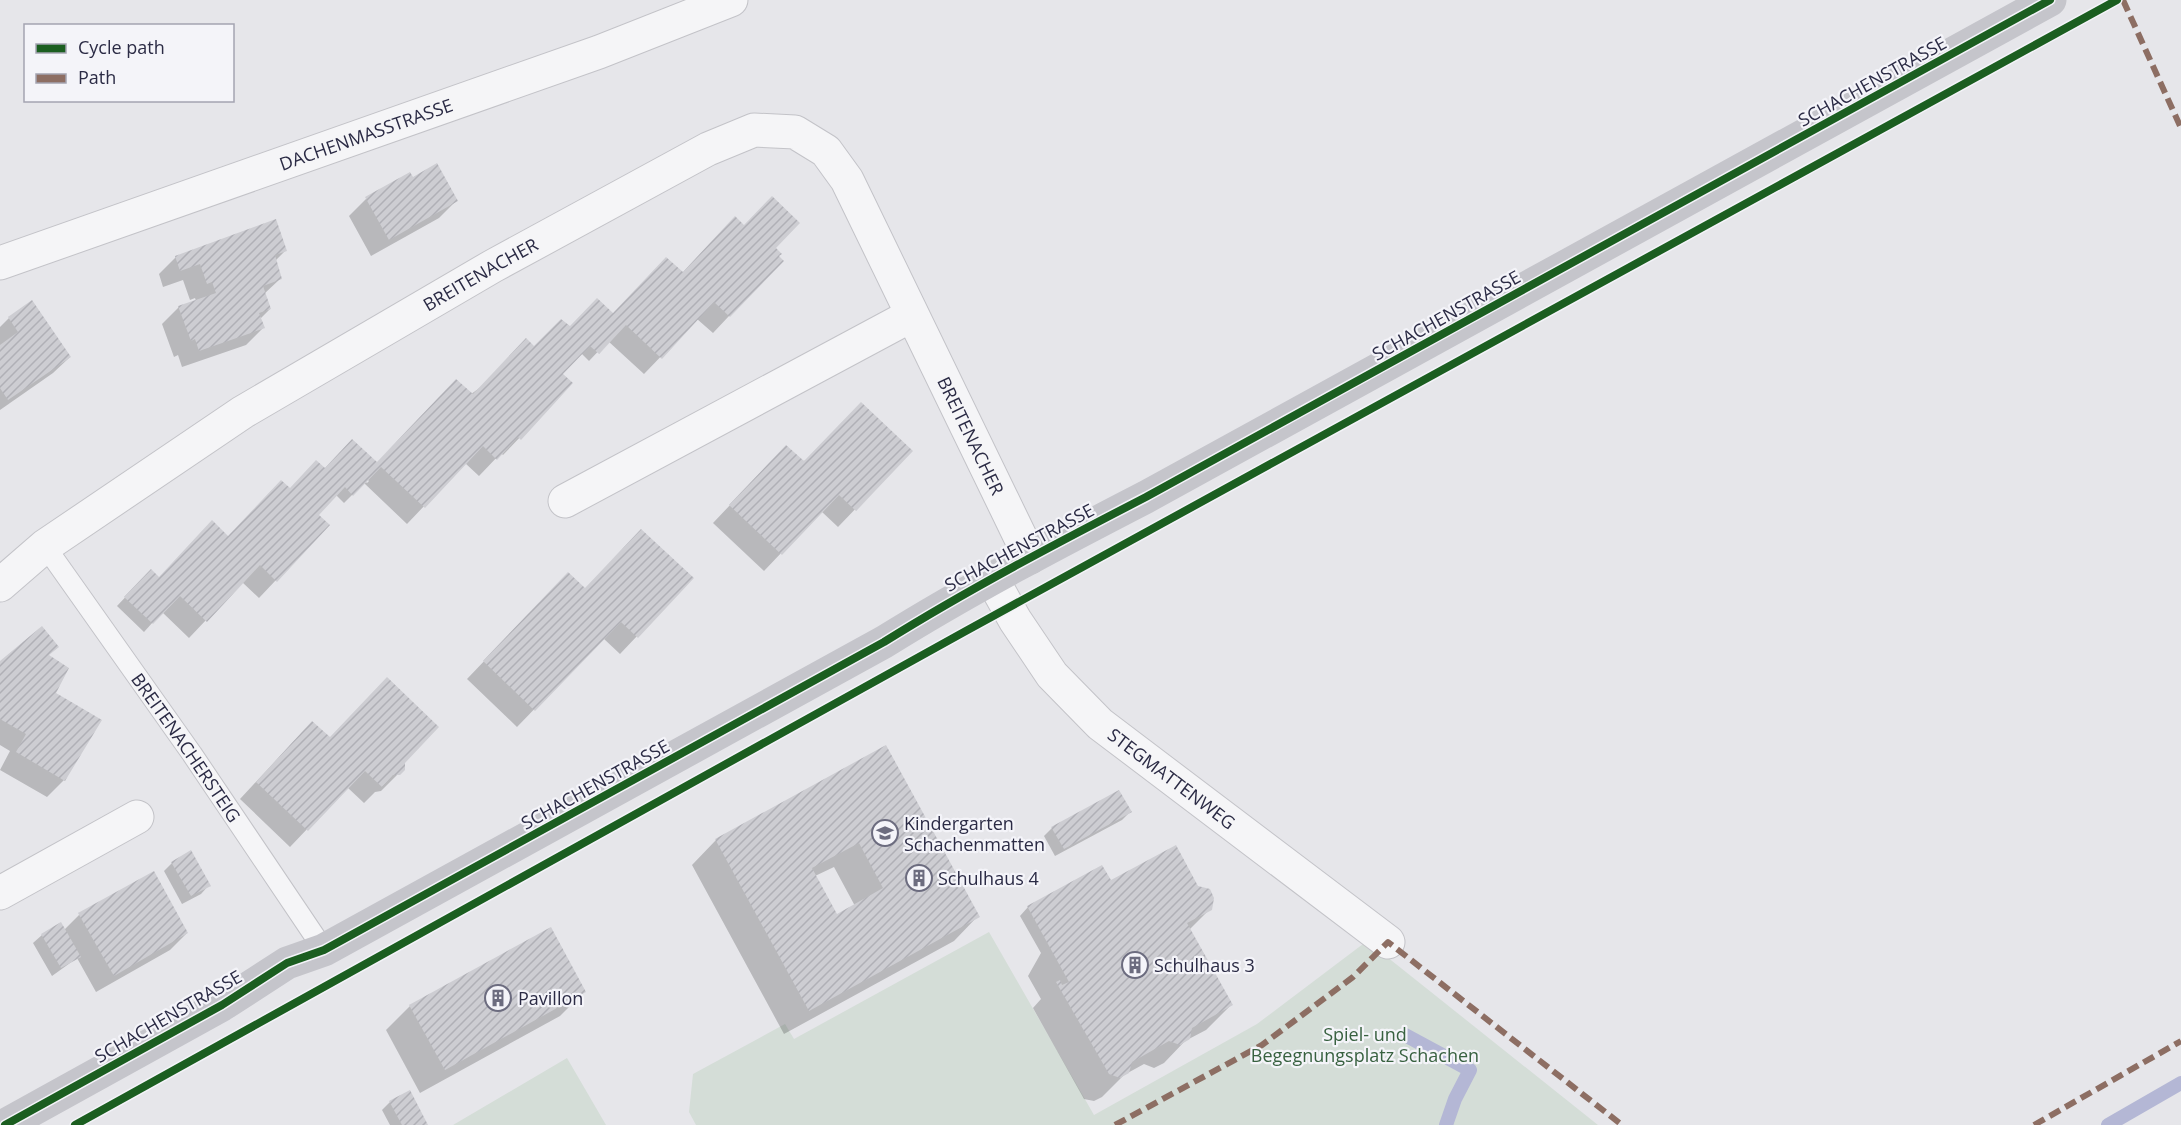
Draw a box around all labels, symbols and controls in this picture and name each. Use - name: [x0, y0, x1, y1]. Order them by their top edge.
- legend: [24, 24, 234, 102]
- street label: SCHACHENSTRASSE: [1794, 30, 1950, 132]
- text: Cycle path: [78, 35, 165, 59]
- text: Path: [78, 65, 116, 89]
- street label: DACHENMASSTRASSE: [276, 93, 456, 176]
- street label: BREITENACHER: [418, 232, 542, 316]
- street label: SCHACHENSTRASSE: [1368, 264, 1524, 366]
- street label: BREITENACHER: [932, 373, 1010, 499]
- street label: SCHACHENSTRASSE: [940, 497, 1098, 597]
- street label: BREITENACHERSTEIG: [126, 668, 246, 827]
- street label: STEGMATTENWEG: [1103, 722, 1240, 834]
- street label: SCHACHENSTRASSE: [517, 733, 673, 835]
- place label: Kindergarten Schachenmatten: [904, 811, 1045, 856]
- school or university icon: Kindergarten Schachenmatten: [870, 818, 900, 848]
- building icon: Schulhaus 4: [904, 863, 934, 893]
- place label: Schulhaus 4: [938, 866, 1039, 890]
- building icon: Schulhaus 3: [1120, 950, 1150, 980]
- place label: Schulhaus 3: [1154, 953, 1255, 977]
- street label: SCHACHENSTRASSE: [90, 964, 246, 1068]
- building icon: Pavillon: [483, 983, 513, 1013]
- place label: Pavillon: [518, 986, 583, 1010]
- park label: Spiel- und Begegnungsplatz Schachen: [1251, 1022, 1479, 1067]

